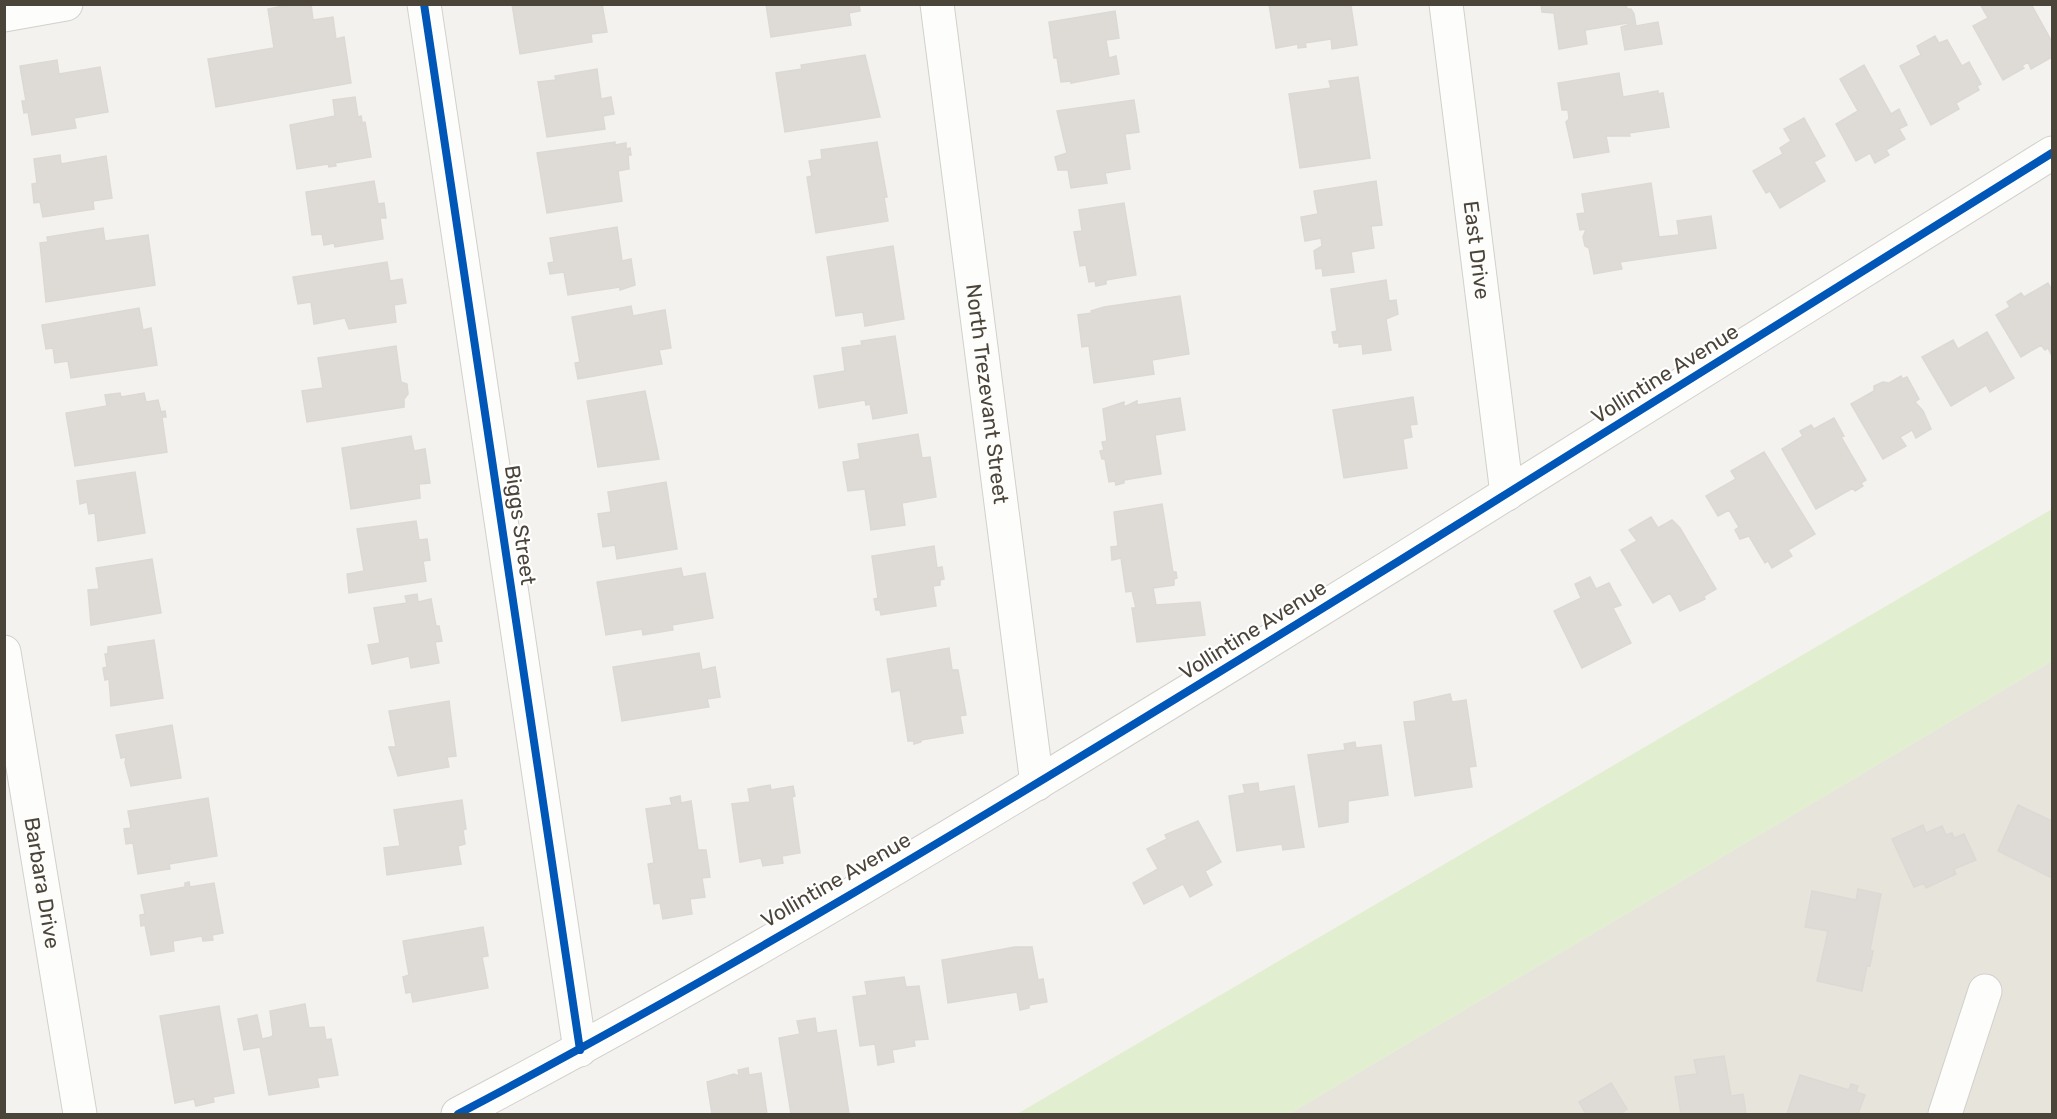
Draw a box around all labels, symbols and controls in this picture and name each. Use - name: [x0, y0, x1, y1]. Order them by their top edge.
- street label: East Drive: [1459, 199, 1496, 301]
- street label: North Trezevant Street: [961, 282, 1014, 505]
- street label: Vollintine Avenue: [1587, 318, 1743, 429]
- street label: Biggs Street: [500, 463, 541, 586]
- street label: Vollintine Avenue: [1175, 574, 1331, 685]
- street label: Barbara Drive: [19, 815, 66, 950]
- street label: Vollintine Avenue: [757, 827, 915, 933]

